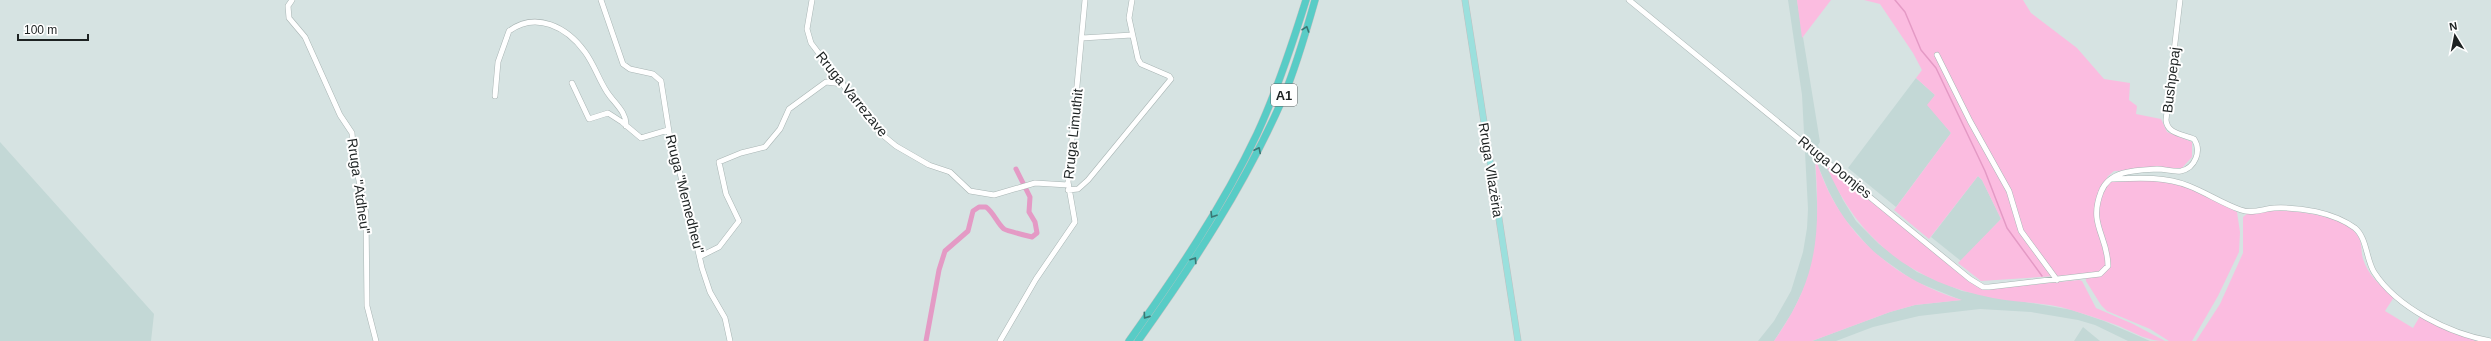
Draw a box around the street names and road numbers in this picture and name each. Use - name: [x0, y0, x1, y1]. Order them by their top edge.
- street label: Bushpepaj: [2159, 46, 2183, 114]
- street label: Rruga Varrezave: [813, 48, 891, 140]
- road number: A1: [1271, 84, 1297, 106]
- street label: Rruga Limuthit: [1060, 88, 1086, 180]
- street label: Rruga Vllazëria: [1476, 121, 1506, 219]
- street label: Rruga "Memedheu": [662, 133, 708, 255]
- street label: Rruga Domjes: [1795, 133, 1875, 201]
- street label: Rruga "Atdheu": [344, 137, 374, 235]

